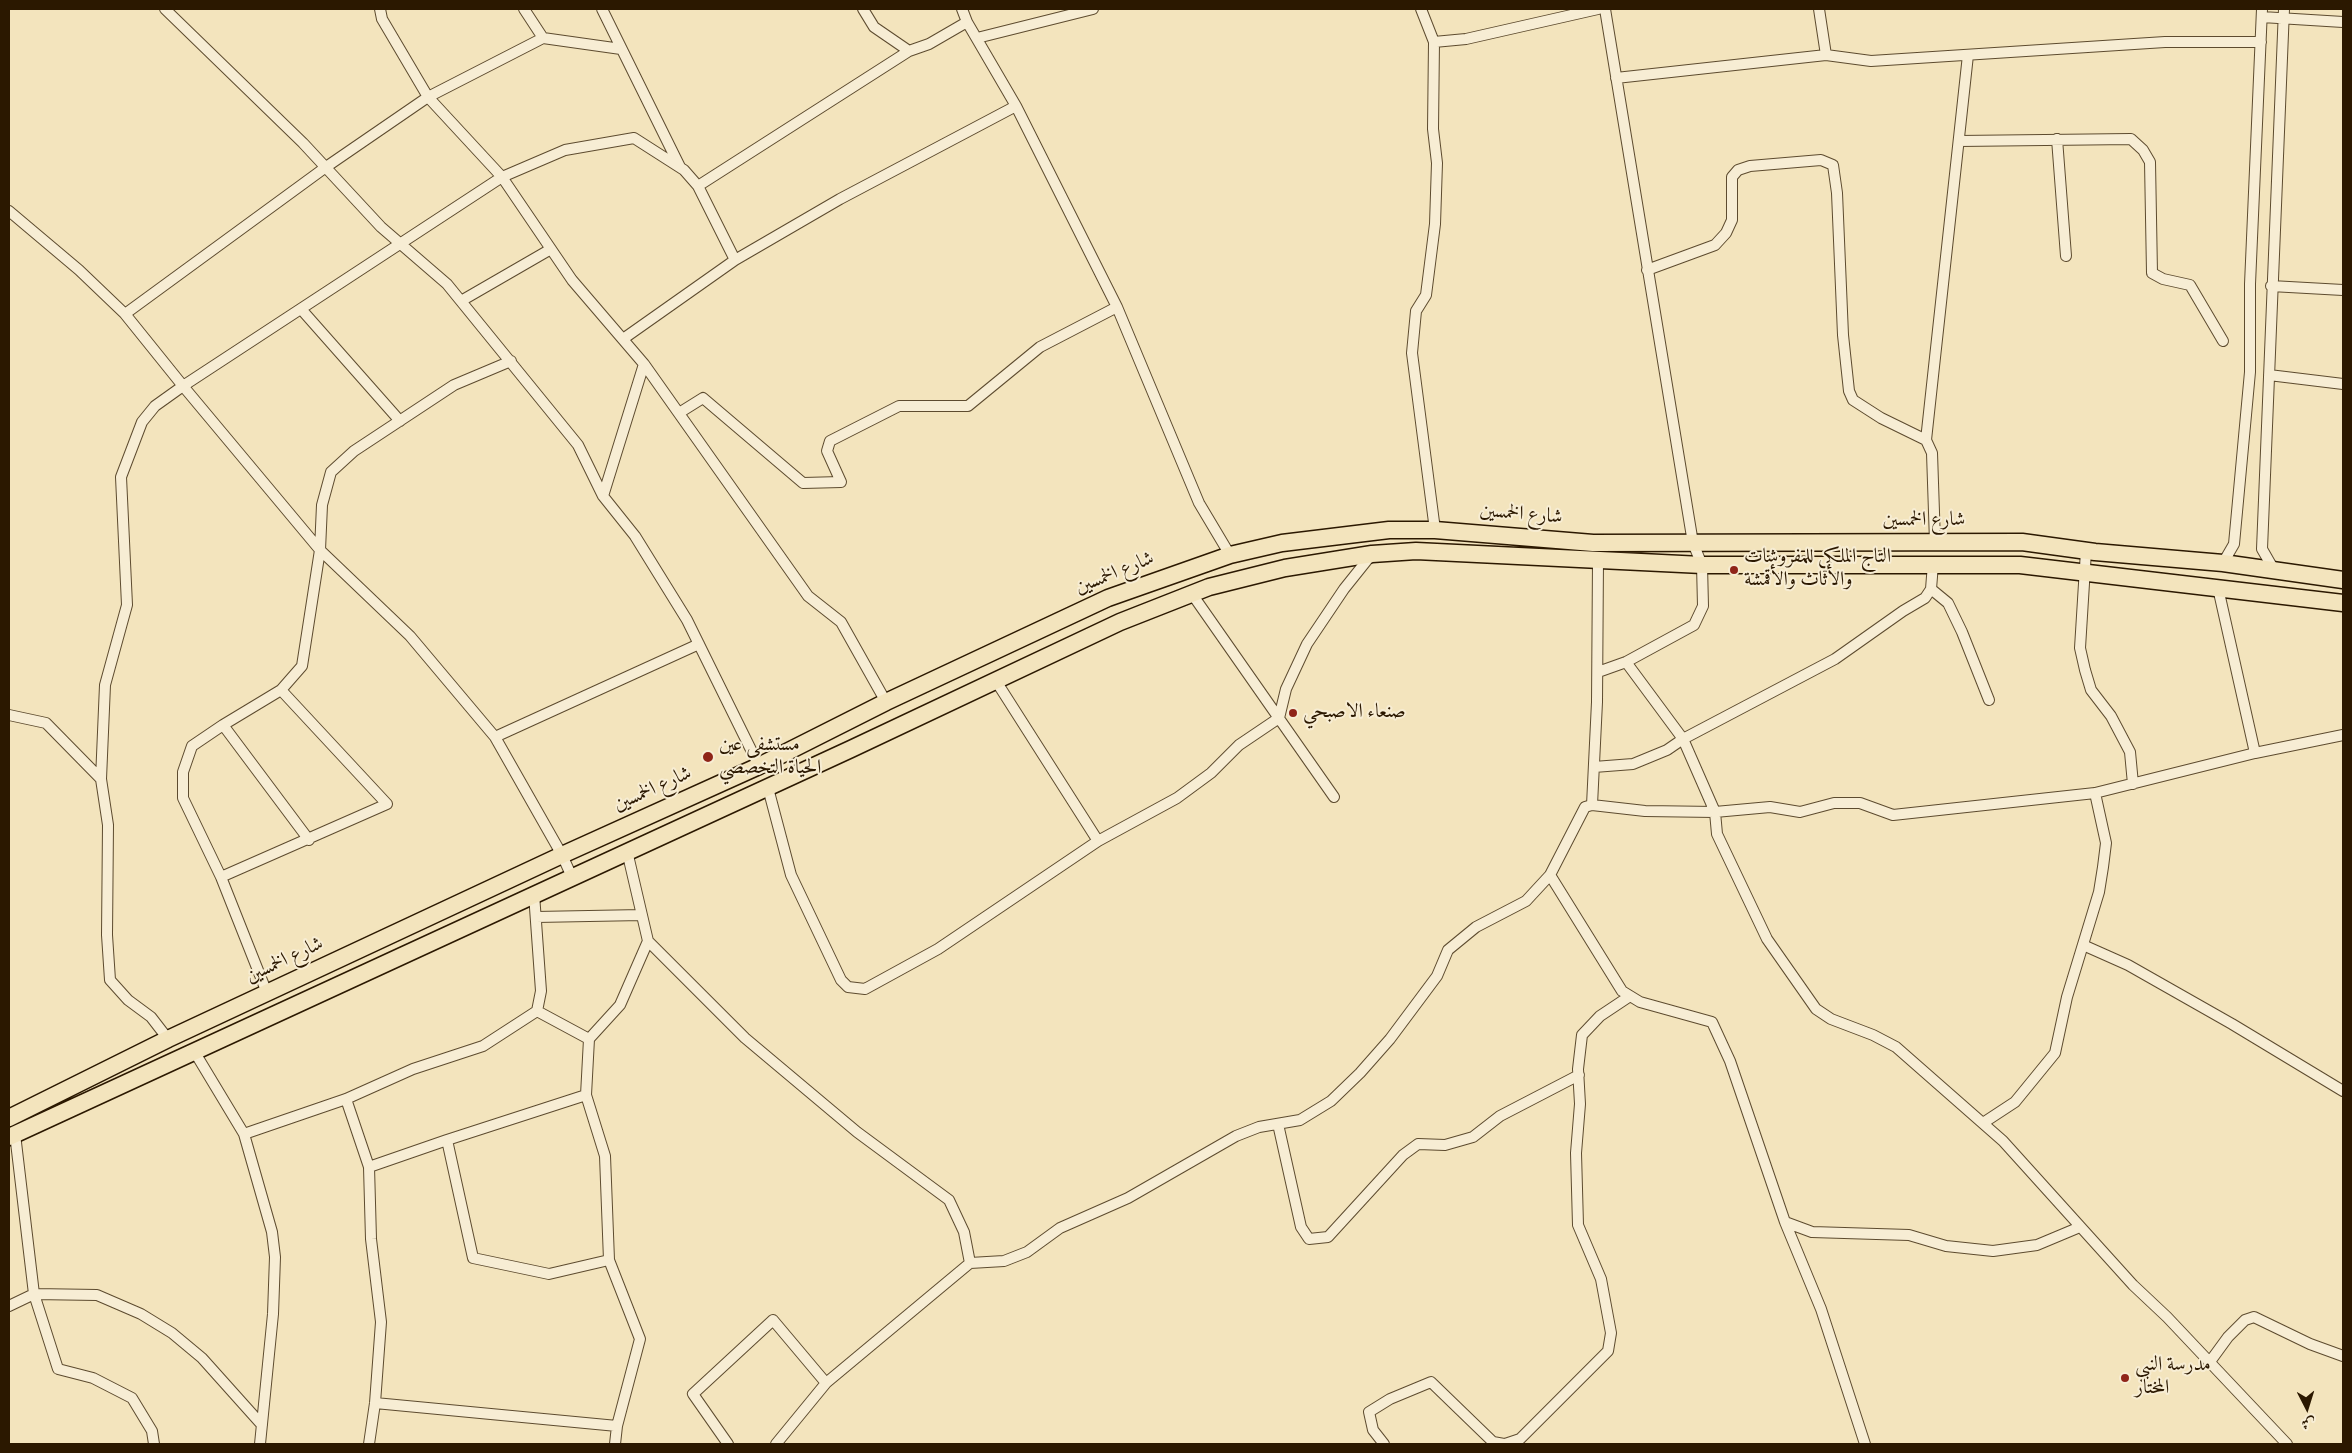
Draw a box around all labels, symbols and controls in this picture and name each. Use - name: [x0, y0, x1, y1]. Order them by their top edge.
- street label: شارع الخمسين: [1479, 499, 1563, 531]
- street label: شارع الخمسين: [1883, 509, 1965, 533]
- place label: التاج الملكي للمفروشات والأثاث والأقمشة: [1744, 546, 1891, 593]
- street label: شارع الخمسين: [1072, 547, 1158, 601]
- marker: التاج الملكي للمفروشات والأثاث والأقمشة: [1728, 564, 1740, 576]
- place label: صنعاء الاصبحي: [1303, 701, 1406, 725]
- marker: صنعاء الاصبحي: [1287, 707, 1299, 719]
- place label: مستشفى عين الحياة التخصصي: [719, 734, 821, 781]
- marker: مستشفى عين الحياة التخصصي: [701, 750, 715, 764]
- street label: شارع الخمسين: [610, 762, 696, 818]
- street label: شارع الخمسين: [242, 933, 328, 989]
- place label: مدرسة النبي المختار: [2135, 1354, 2211, 1401]
- marker: مدرسة النبي المختار: [2119, 1372, 2131, 1384]
- north arrow: [2282, 1383, 2332, 1433]
- text: ش: [2301, 1413, 2316, 1433]

